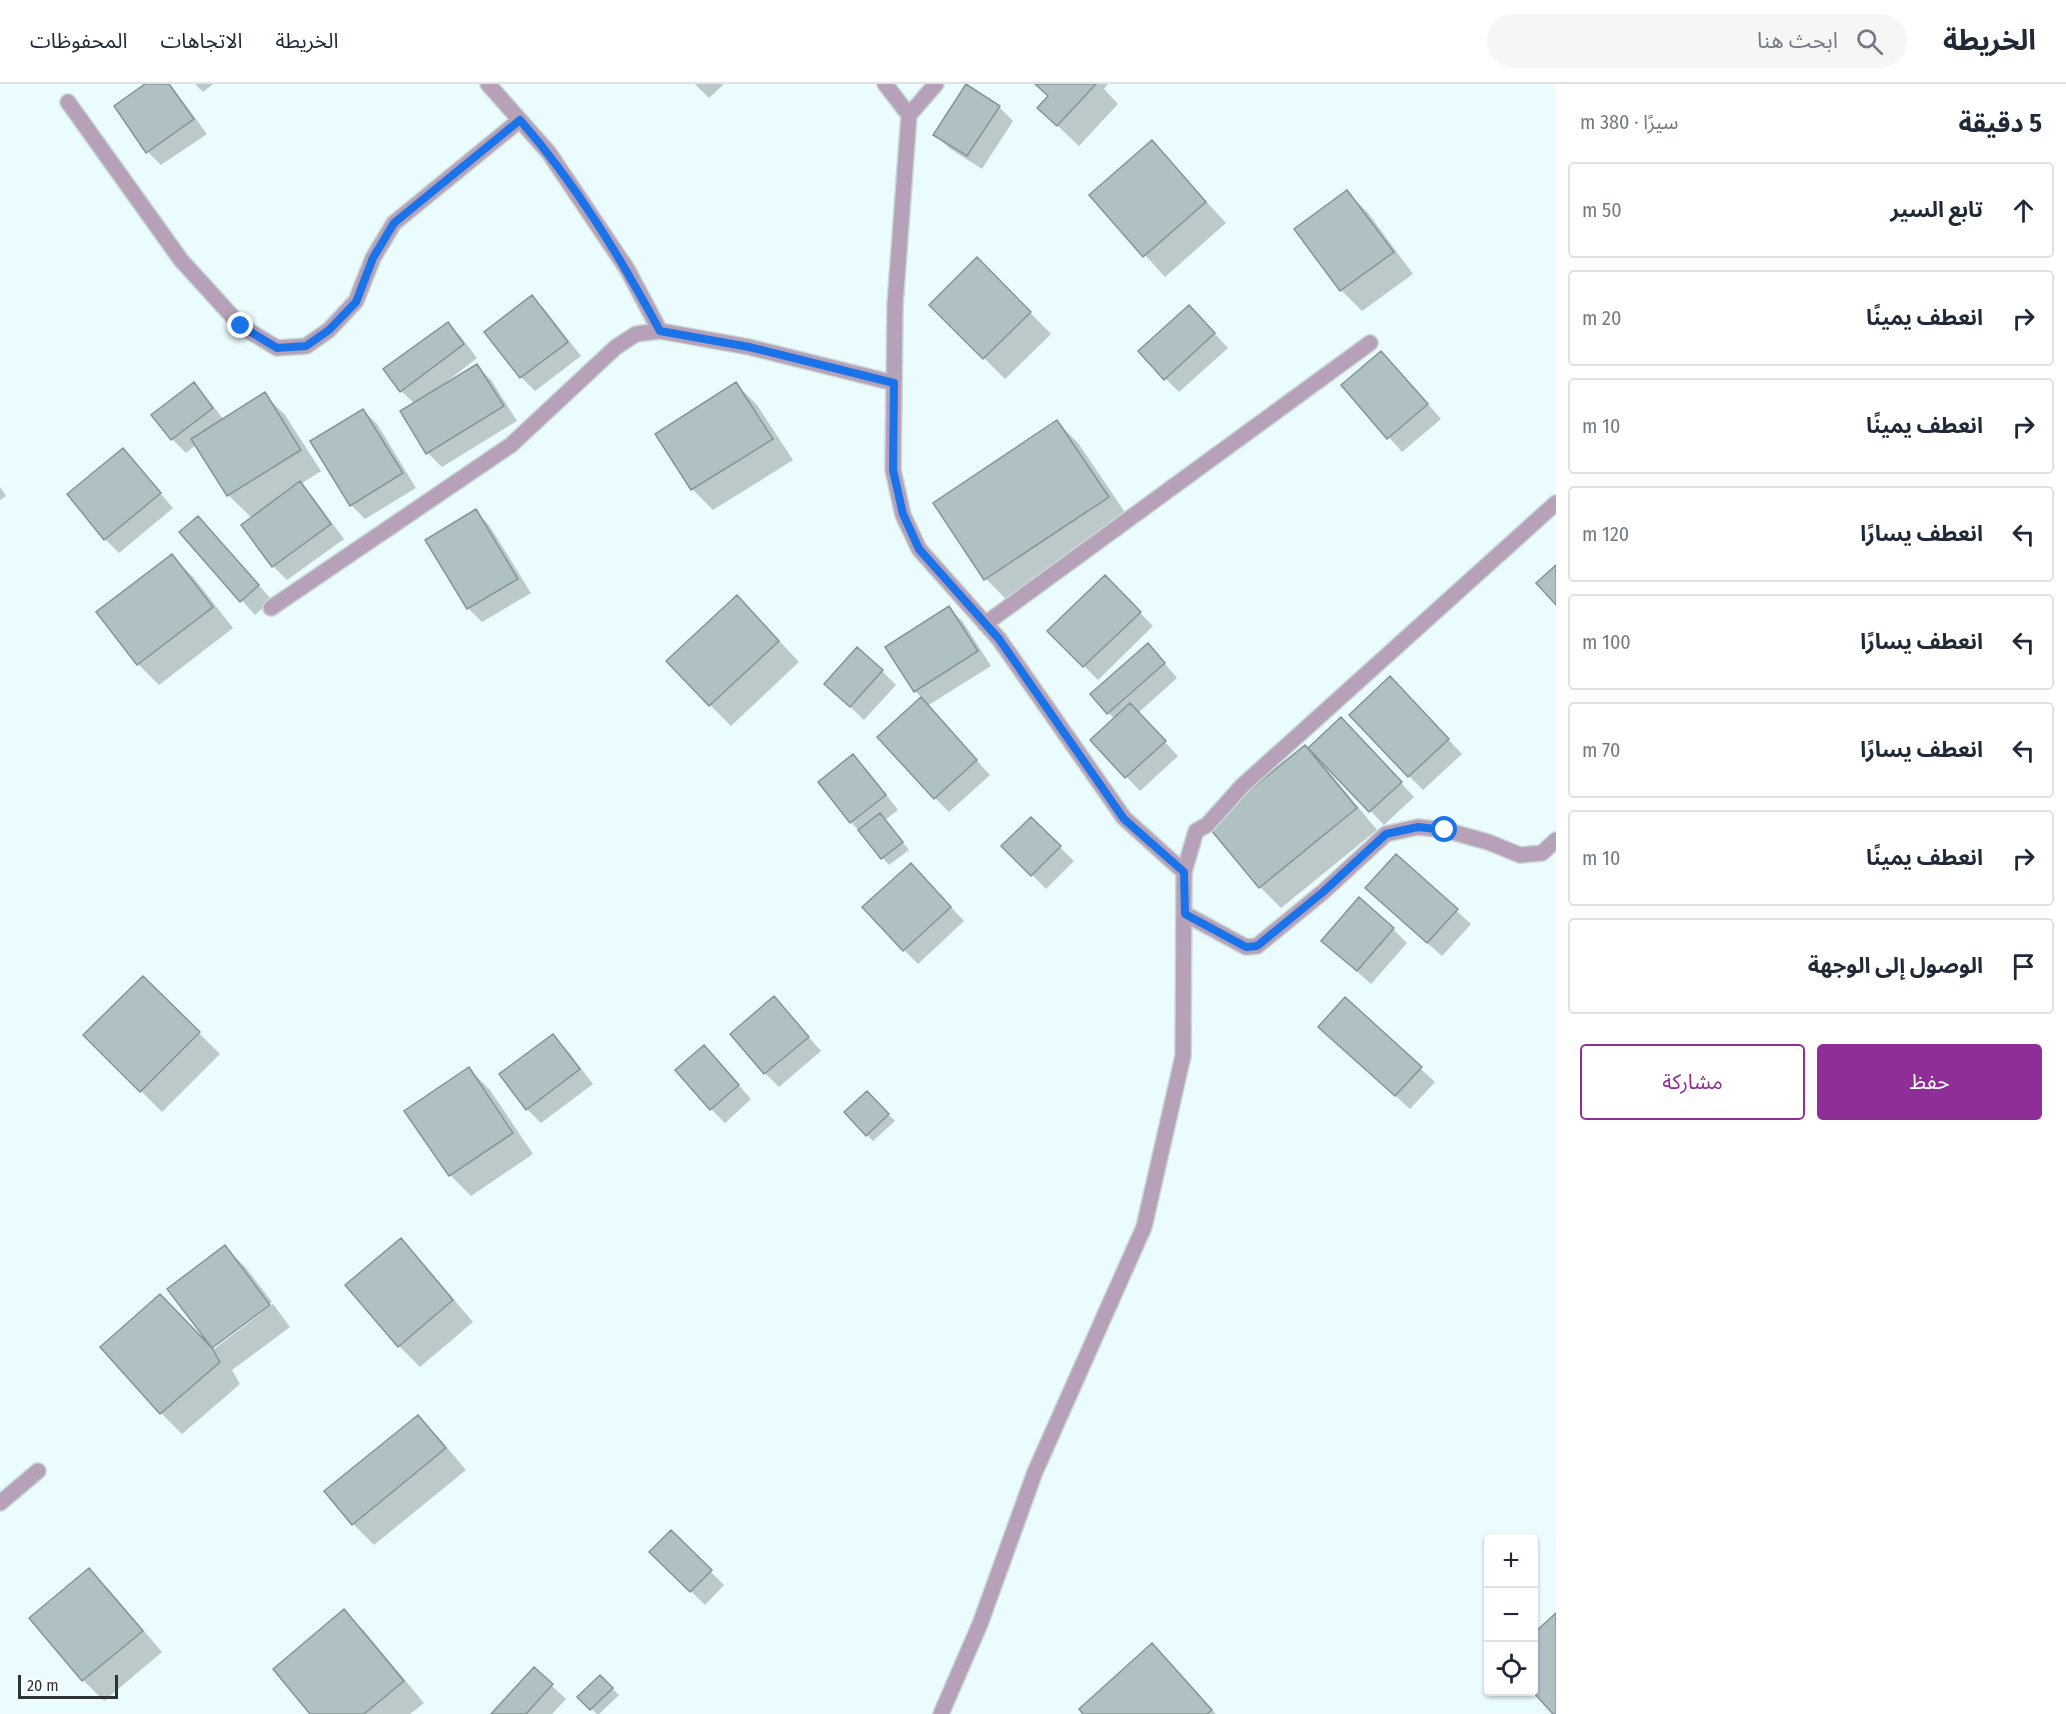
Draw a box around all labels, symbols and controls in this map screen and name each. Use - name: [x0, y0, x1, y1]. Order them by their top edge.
- search box: [1487, 14, 1907, 68]
- text: الخريطة: [1943, 24, 2036, 57]
- icon: search: [1853, 25, 1886, 58]
- text: ابحث هنا: [1757, 27, 1838, 54]
- text: المحفوظات: [30, 28, 127, 54]
- text: الاتجاهات: [160, 28, 242, 54]
- text: الخريطة: [275, 28, 338, 54]
- text: 5 دقيقة: [1958, 108, 2042, 139]
- text: سيرًا · 380 m: [1580, 110, 1679, 134]
- icon: ahead: [2007, 194, 2040, 227]
- text: تابع السير: [1890, 196, 1983, 223]
- text: 50 m: [1582, 198, 1622, 222]
- icon: right: [2007, 302, 2040, 335]
- text: انعطف يمينًا: [1866, 304, 1983, 331]
- text: 20 m: [1582, 306, 1621, 330]
- route end: [227, 312, 253, 338]
- icon: right: [2007, 410, 2040, 443]
- text: انعطف يمينًا: [1866, 412, 1983, 439]
- text: 10 m: [1582, 414, 1620, 438]
- icon: left: [2007, 518, 2040, 551]
- text: انعطف يسارًا: [1860, 520, 1983, 547]
- text: 120 m: [1582, 522, 1629, 546]
- icon: left: [2007, 626, 2040, 659]
- text: انعطف يسارًا: [1860, 628, 1983, 655]
- text: 100 m: [1582, 630, 1631, 654]
- icon: left: [2007, 734, 2040, 767]
- text: انعطف يسارًا: [1860, 736, 1983, 763]
- text: 70 m: [1582, 738, 1620, 762]
- route start: [1431, 816, 1457, 842]
- icon: right: [2007, 842, 2040, 875]
- text: انعطف يمينًا: [1866, 844, 1983, 871]
- text: 10 m: [1582, 846, 1620, 870]
- icon: arrive: [2007, 950, 2040, 983]
- text: الوصول إلى الوجهة: [1808, 952, 1983, 979]
- button: مشاركة: [1580, 1044, 1805, 1120]
- button: حفظ: [1817, 1044, 2042, 1120]
- map controls: [1484, 1534, 1538, 1696]
- button: +: [1484, 1534, 1538, 1588]
- button: −: [1484, 1588, 1538, 1642]
- button: locate: [1484, 1642, 1538, 1696]
- scale bar: [18, 1672, 118, 1700]
- text: 20 m: [27, 1676, 58, 1695]

